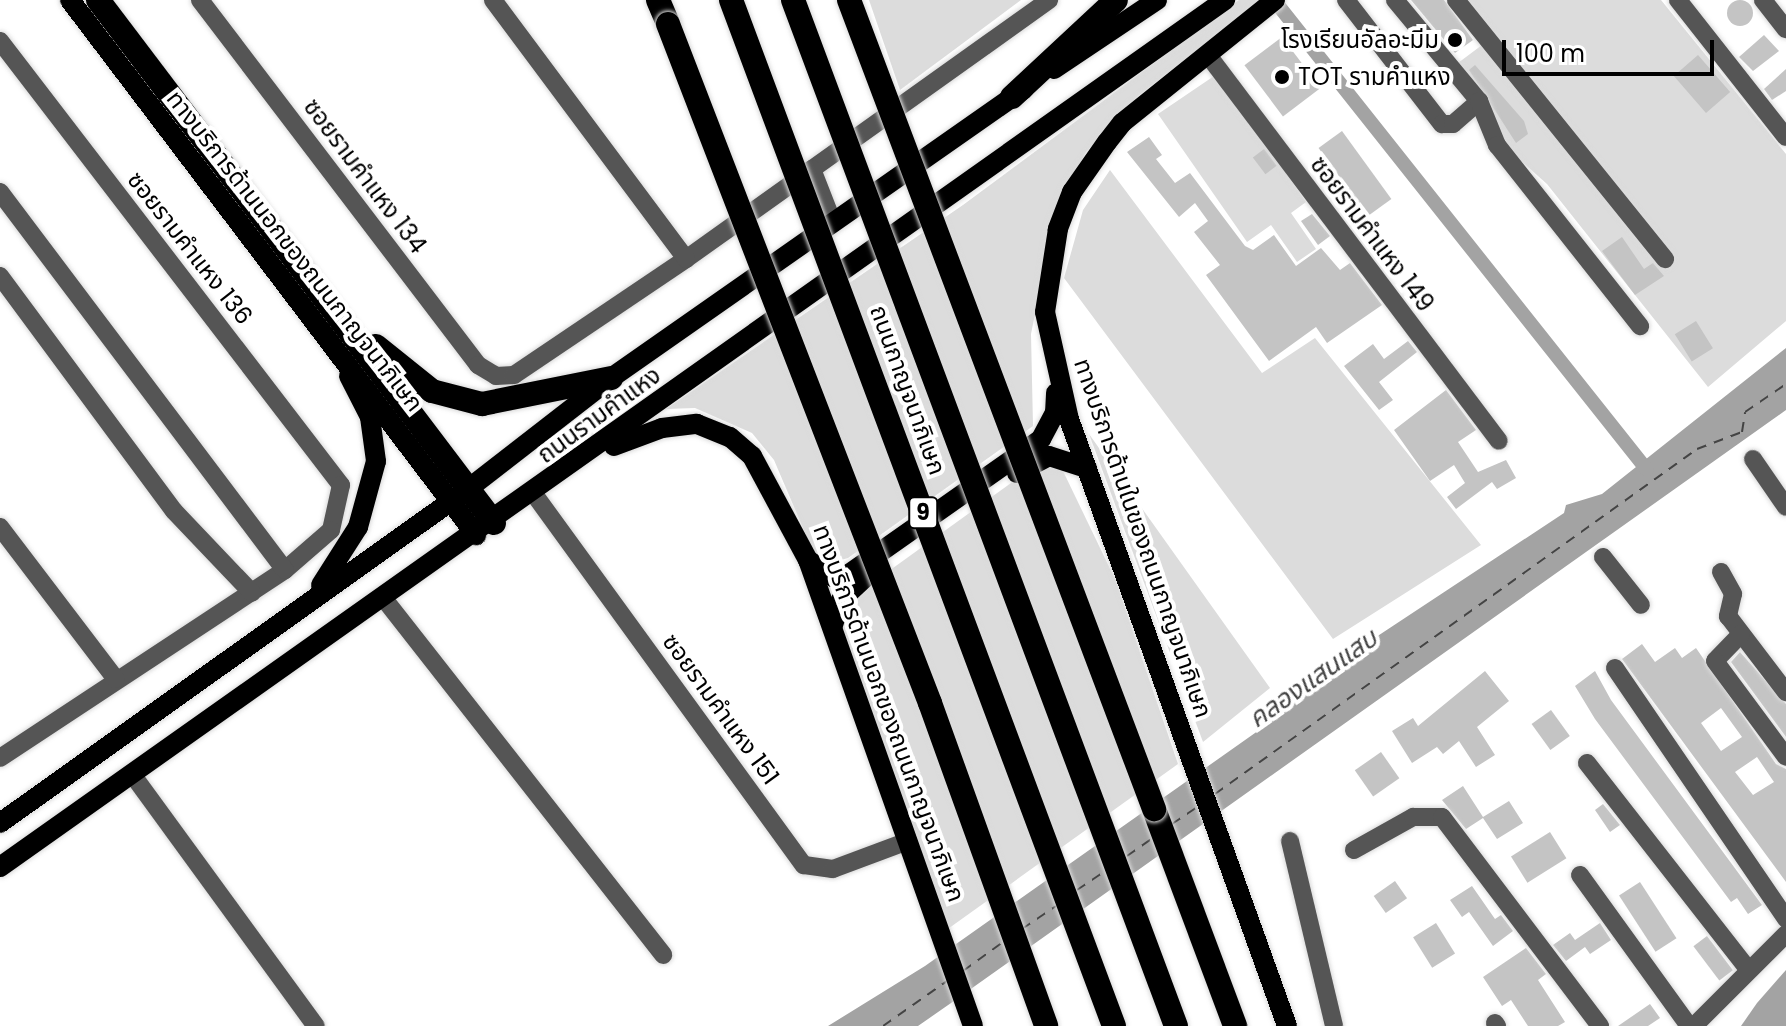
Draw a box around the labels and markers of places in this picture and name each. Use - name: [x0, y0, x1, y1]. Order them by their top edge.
- place label: โรงเรียนอัลอะมีม: [1281, 26, 1439, 54]
- marker: โรงเรียนอัลอะมีม: [1446, 31, 1464, 49]
- place label: TOT รามคำแหง: [1298, 63, 1451, 91]
- marker: TOT รามคำแหง: [1273, 68, 1291, 86]

